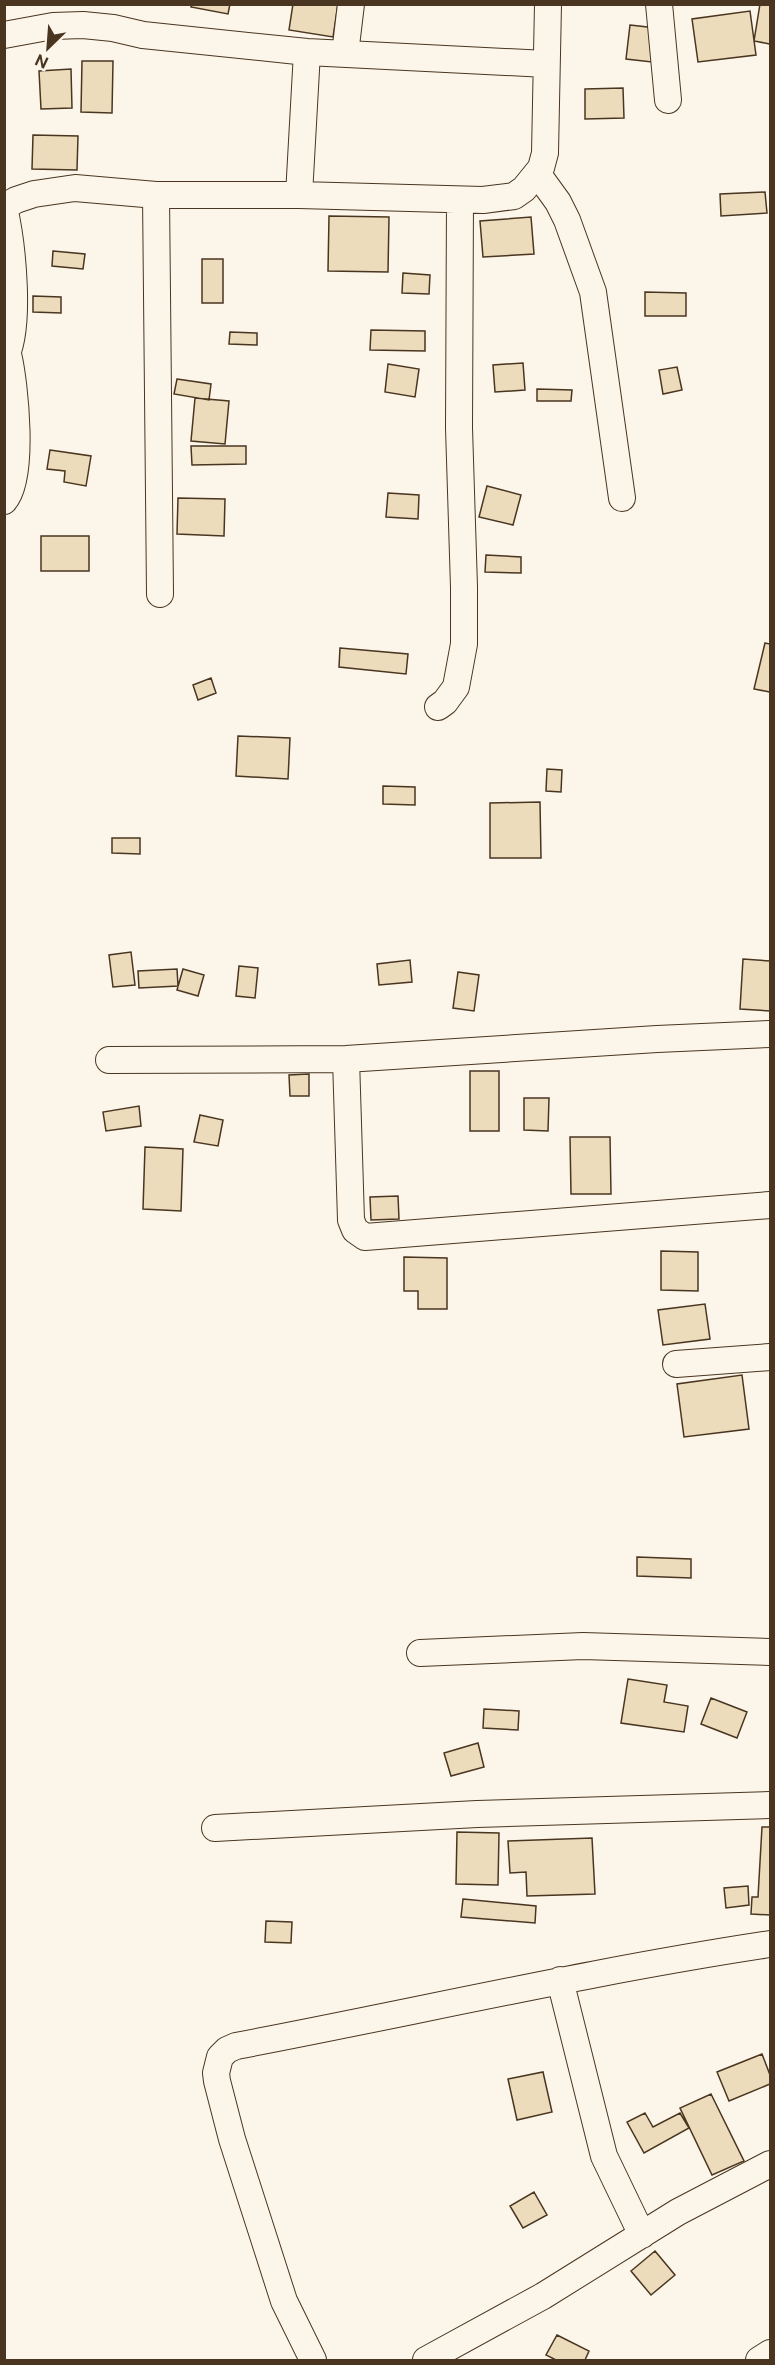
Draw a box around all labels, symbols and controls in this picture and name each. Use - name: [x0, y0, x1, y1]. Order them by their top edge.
- north arrow: [18, 18, 78, 78]
- text: N: [32, 50, 52, 72]

